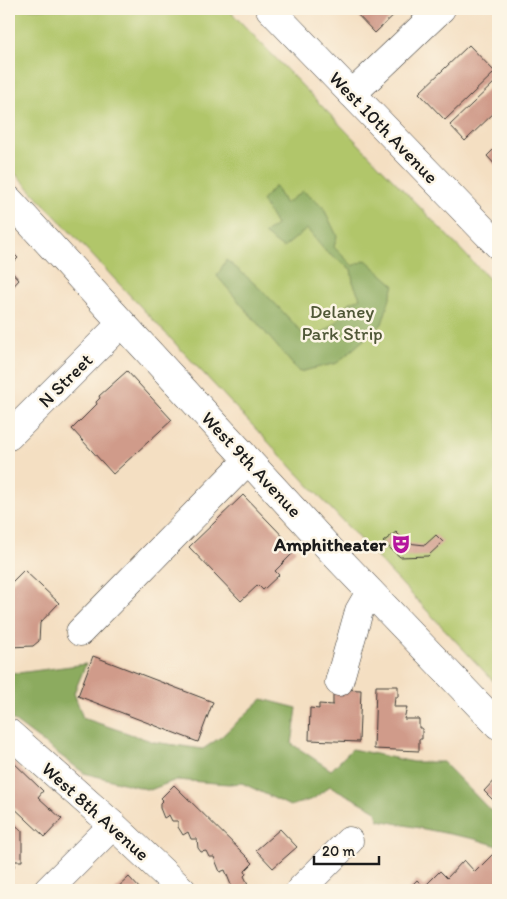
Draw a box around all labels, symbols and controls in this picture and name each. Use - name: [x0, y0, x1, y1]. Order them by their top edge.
- street label: West 10th Avenue: [324, 66, 443, 188]
- park label: Delaney Park Strip: [301, 300, 383, 345]
- street label: N Street: [33, 348, 97, 412]
- street label: West 9th Avenue: [197, 407, 307, 522]
- place label: Amphitheater: [273, 533, 386, 556]
- theatre icon: Amphitheater: [390, 533, 412, 555]
- street label: West 8th Avenue: [37, 757, 154, 866]
- scale bar: [314, 834, 380, 866]
- text: 20 m: [322, 842, 356, 860]

